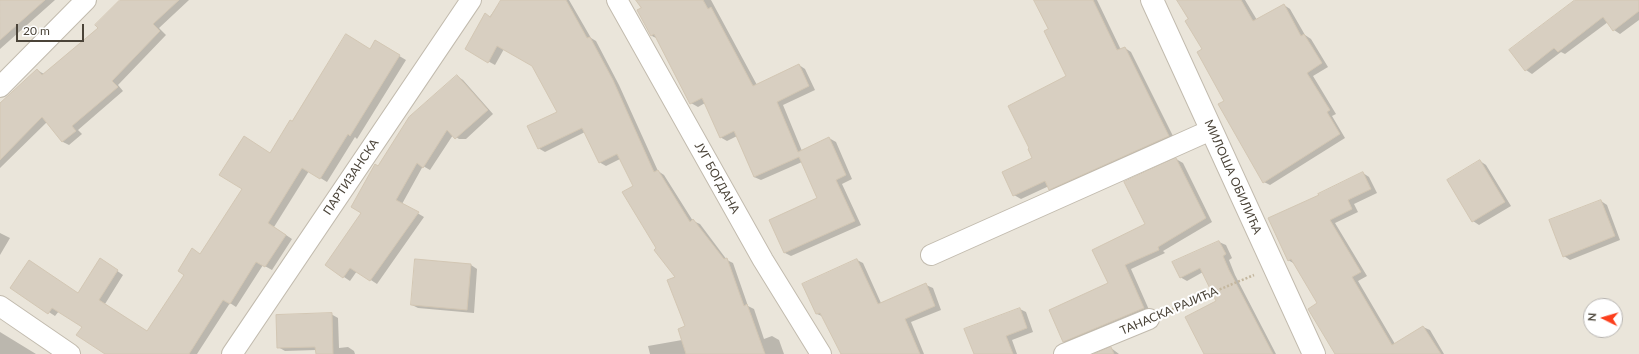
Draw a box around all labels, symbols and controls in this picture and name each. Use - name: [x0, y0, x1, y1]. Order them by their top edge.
- scale bar: [18, 16, 86, 42]
- text: 20 m: [23, 23, 50, 38]
- street label: МИЛОША ОБИЛИЋА: [1201, 118, 1265, 236]
- street label: ПАРТИЗАНСКА: [320, 136, 382, 218]
- street label: ЈУГ БОГДАНА: [691, 140, 743, 216]
- street label: ТАНАСКА РАЈИЋА: [1118, 284, 1220, 338]
- north arrow: [1583, 298, 1623, 338]
- text: N: [1585, 312, 1598, 322]

